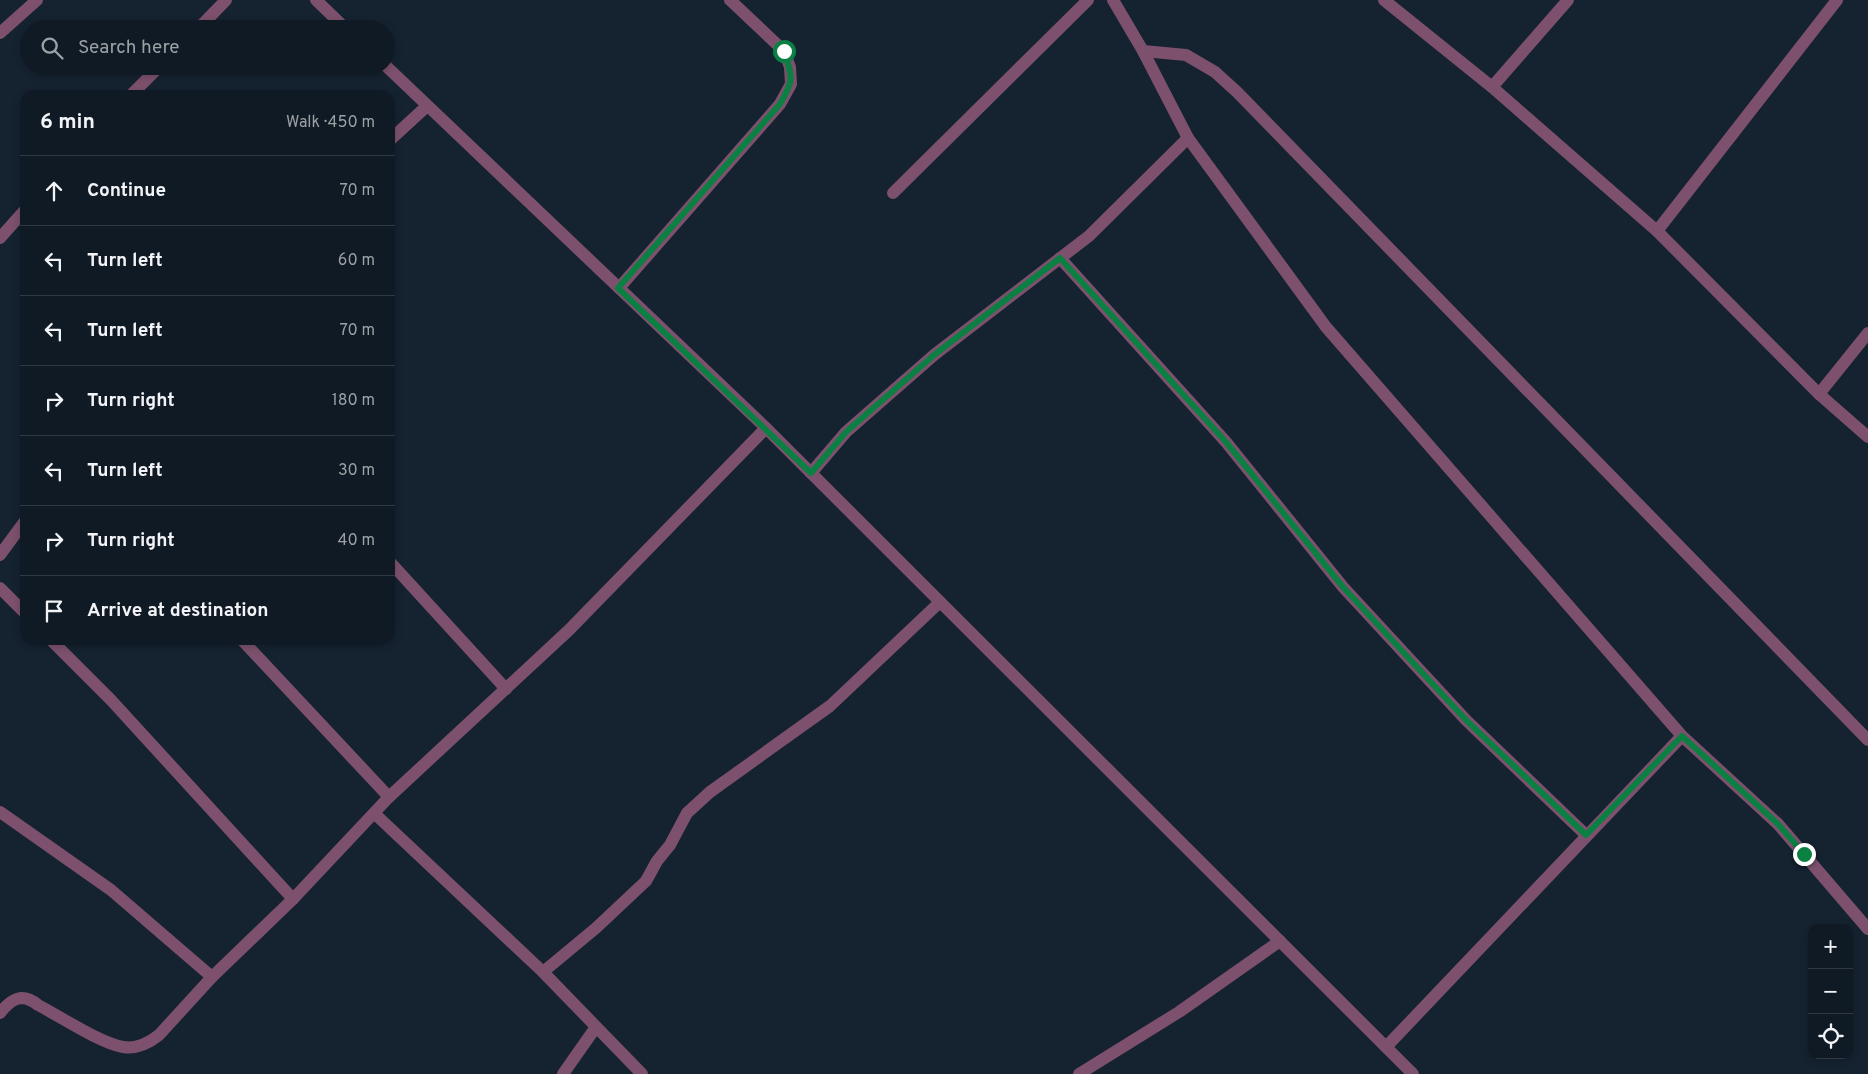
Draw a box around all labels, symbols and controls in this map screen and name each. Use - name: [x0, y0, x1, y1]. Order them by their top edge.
- search box: [20, 20, 395, 75]
- icon: search: [38, 34, 66, 62]
- text: Search here: [78, 36, 180, 60]
- route start: [773, 40, 796, 63]
- text: 6 min: [40, 109, 95, 136]
- text: Walk · 450 m: [286, 113, 375, 133]
- icon: ahead: [40, 177, 68, 205]
- text: Continue: [87, 179, 166, 203]
- text: 70 m: [340, 181, 375, 201]
- icon: left: [40, 247, 68, 275]
- text: Turn left: [87, 249, 163, 273]
- text: 60 m: [338, 251, 375, 271]
- icon: left: [40, 317, 68, 345]
- text: Turn left: [87, 319, 163, 343]
- text: 70 m: [340, 321, 375, 341]
- icon: right: [40, 387, 68, 415]
- text: Turn right: [87, 389, 175, 413]
- text: 180 m: [332, 391, 375, 411]
- icon: left: [40, 457, 68, 485]
- text: Turn left: [87, 459, 163, 483]
- text: 30 m: [338, 461, 375, 481]
- icon: right: [40, 527, 68, 555]
- text: Turn right: [87, 529, 175, 553]
- text: 40 m: [337, 531, 375, 551]
- icon: arrive: [40, 597, 68, 625]
- text: Arrive at destination: [87, 599, 268, 623]
- route end: [1793, 843, 1816, 866]
- map controls: [1808, 924, 1853, 1059]
- button: +: [1808, 924, 1853, 969]
- button: −: [1808, 969, 1853, 1014]
- button: locate: [1808, 1014, 1853, 1059]

